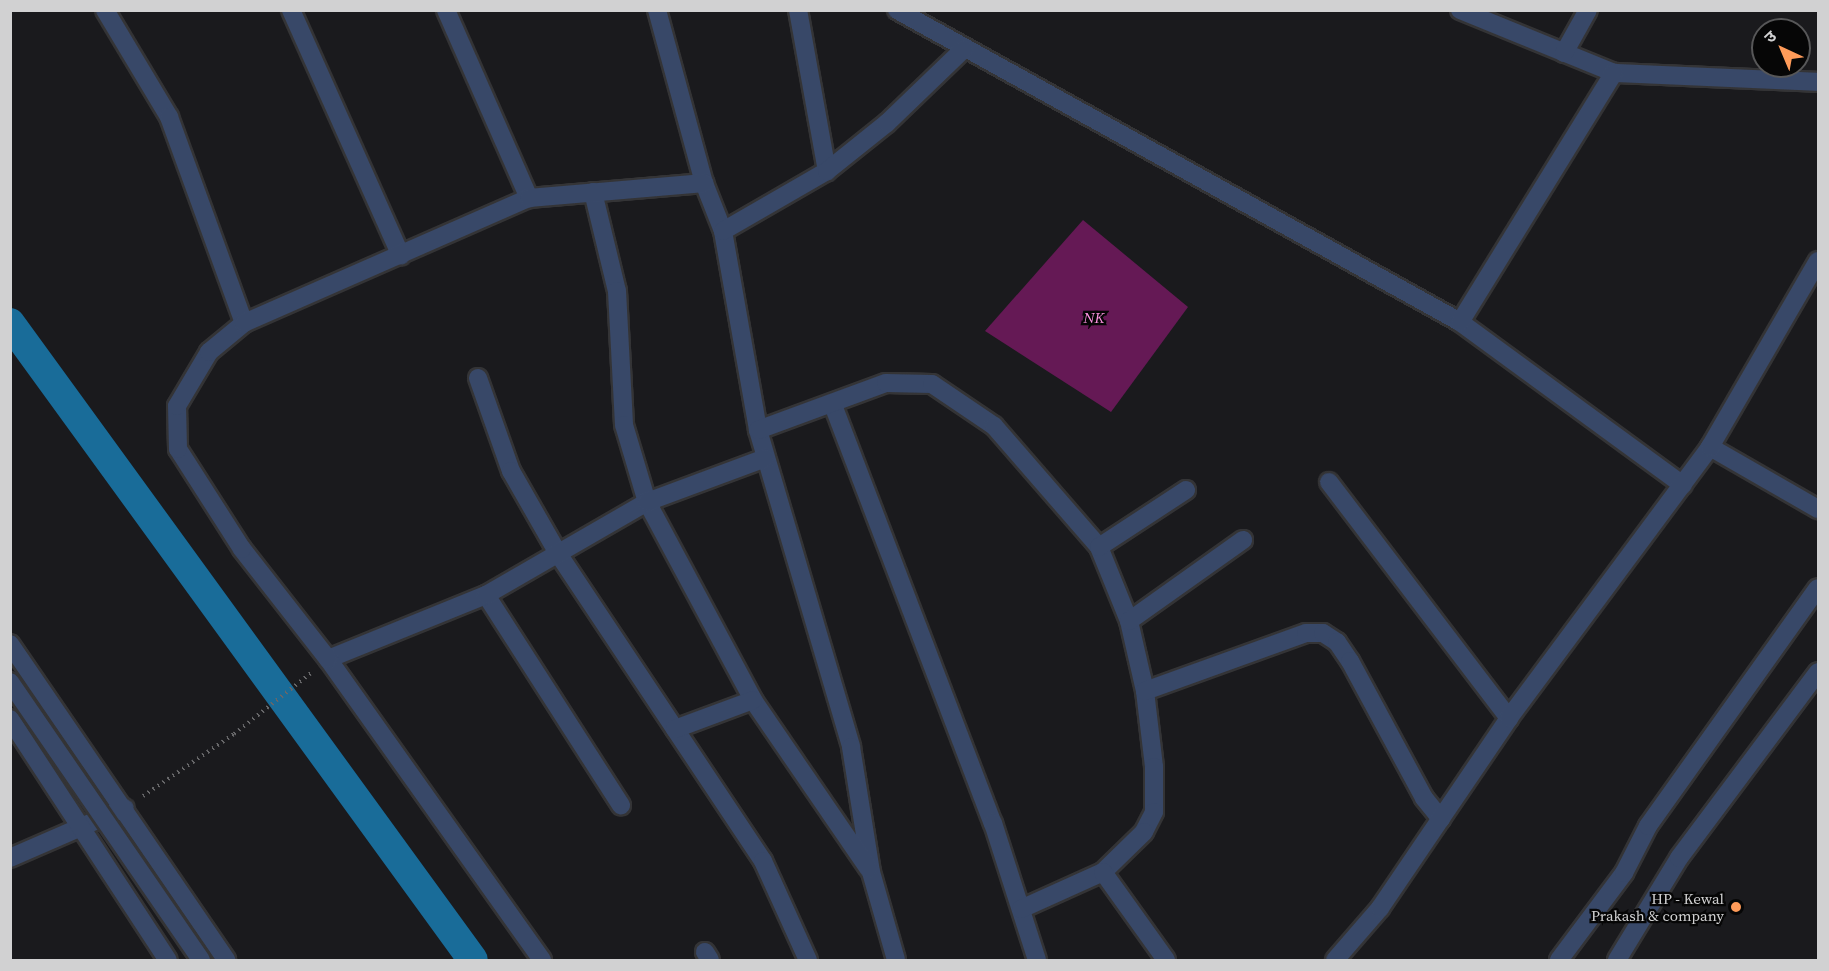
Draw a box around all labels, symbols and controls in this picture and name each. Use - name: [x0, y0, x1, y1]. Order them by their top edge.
- north arrow: [1751, 18, 1811, 78]
- text: उ: [1759, 25, 1781, 48]
- park label: NK: [1084, 309, 1104, 327]
- place label: HP - Kewal Prakash & company: [1591, 889, 1724, 924]
- marker: HP - Kewal Prakash & company: [1729, 900, 1743, 914]

